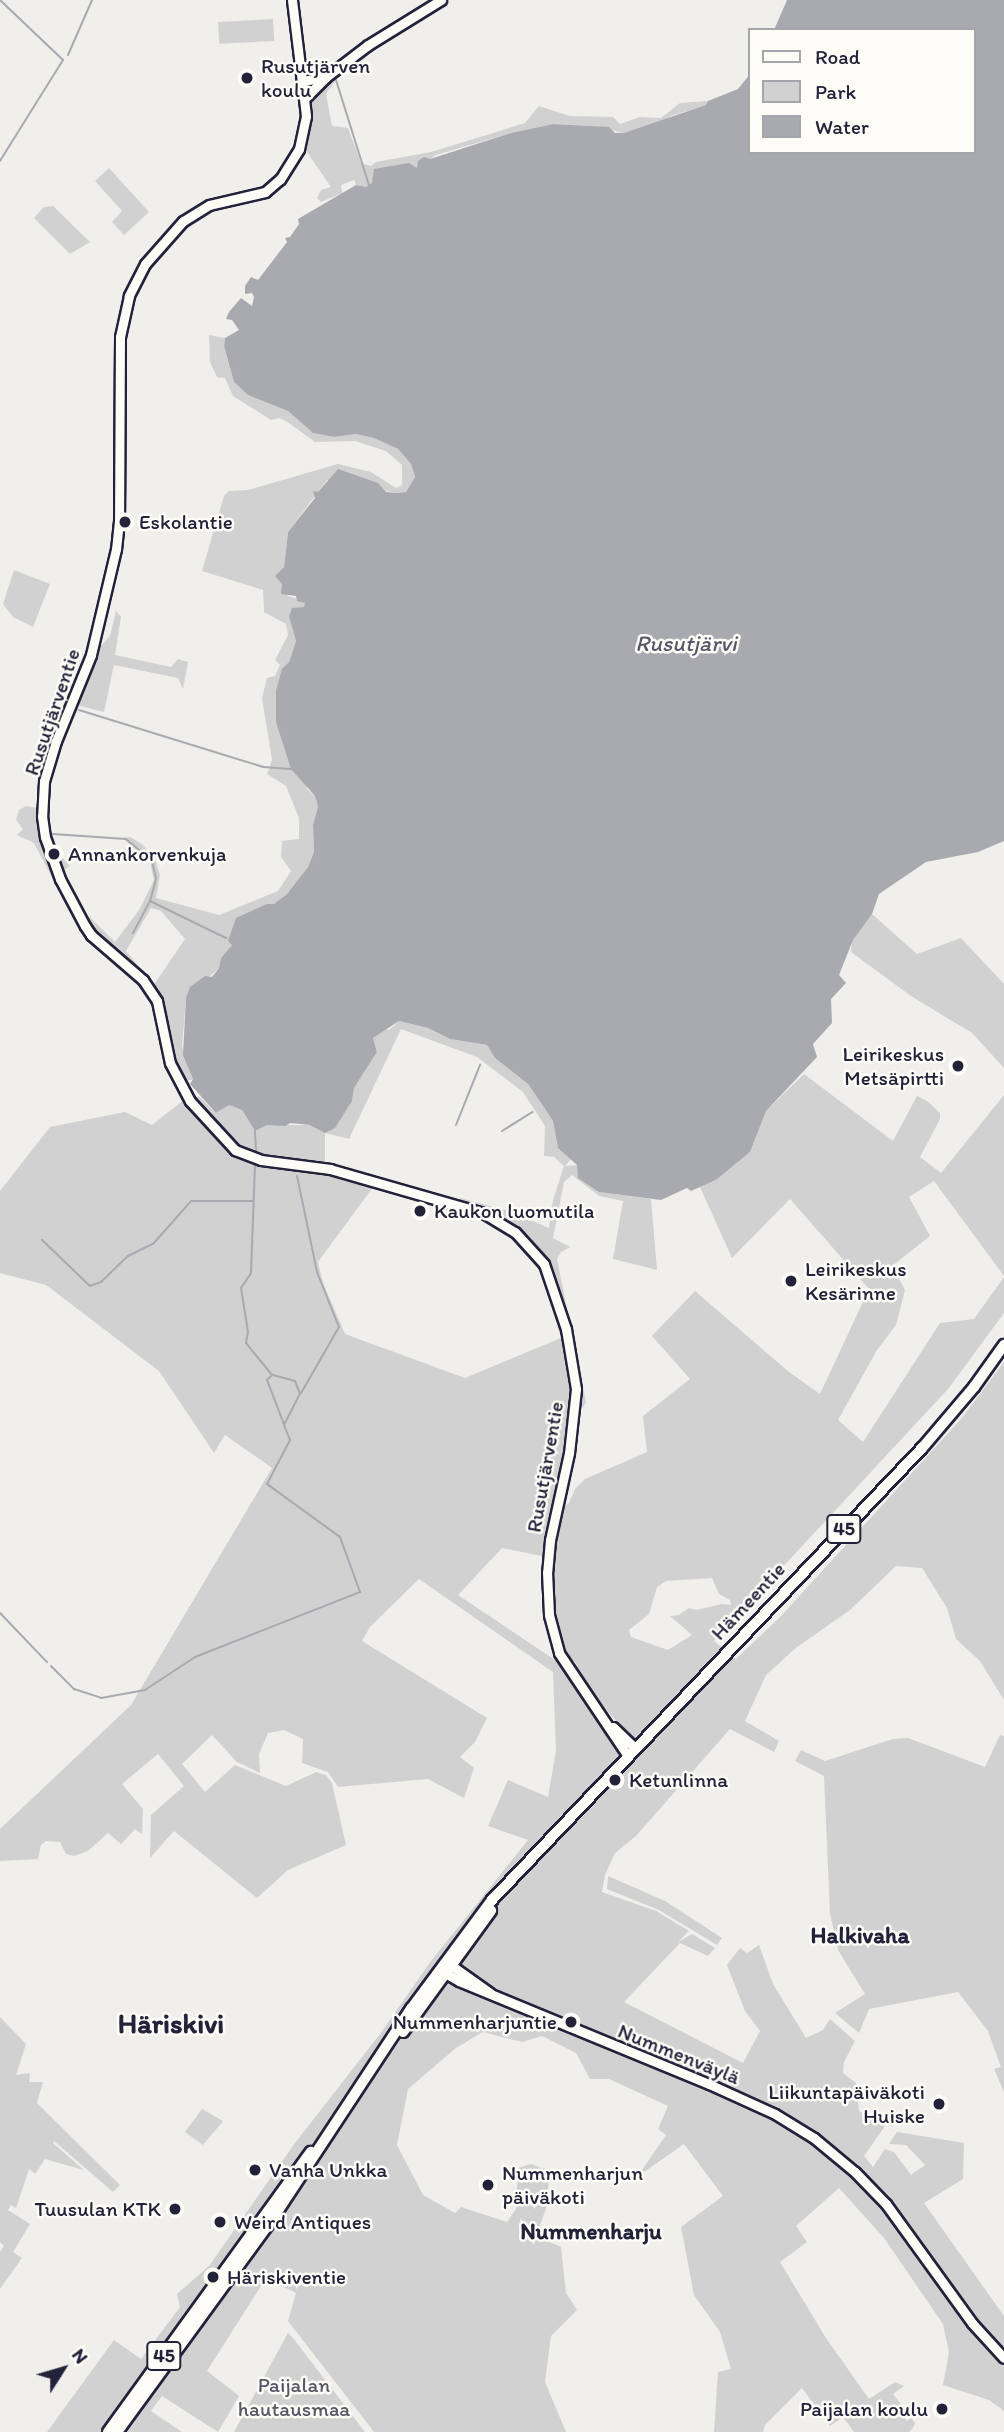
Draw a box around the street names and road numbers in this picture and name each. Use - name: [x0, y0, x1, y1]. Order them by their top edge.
- street label: Rusutjärventie: [19, 645, 85, 779]
- street label: Rusutjärventie: [521, 1400, 569, 1534]
- road number: 45: [825, 1513, 863, 1544]
- street label: Hämeentie: [706, 1557, 790, 1645]
- street label: Nummenväylä: [614, 2018, 744, 2090]
- road number: 45: [145, 2340, 183, 2372]

